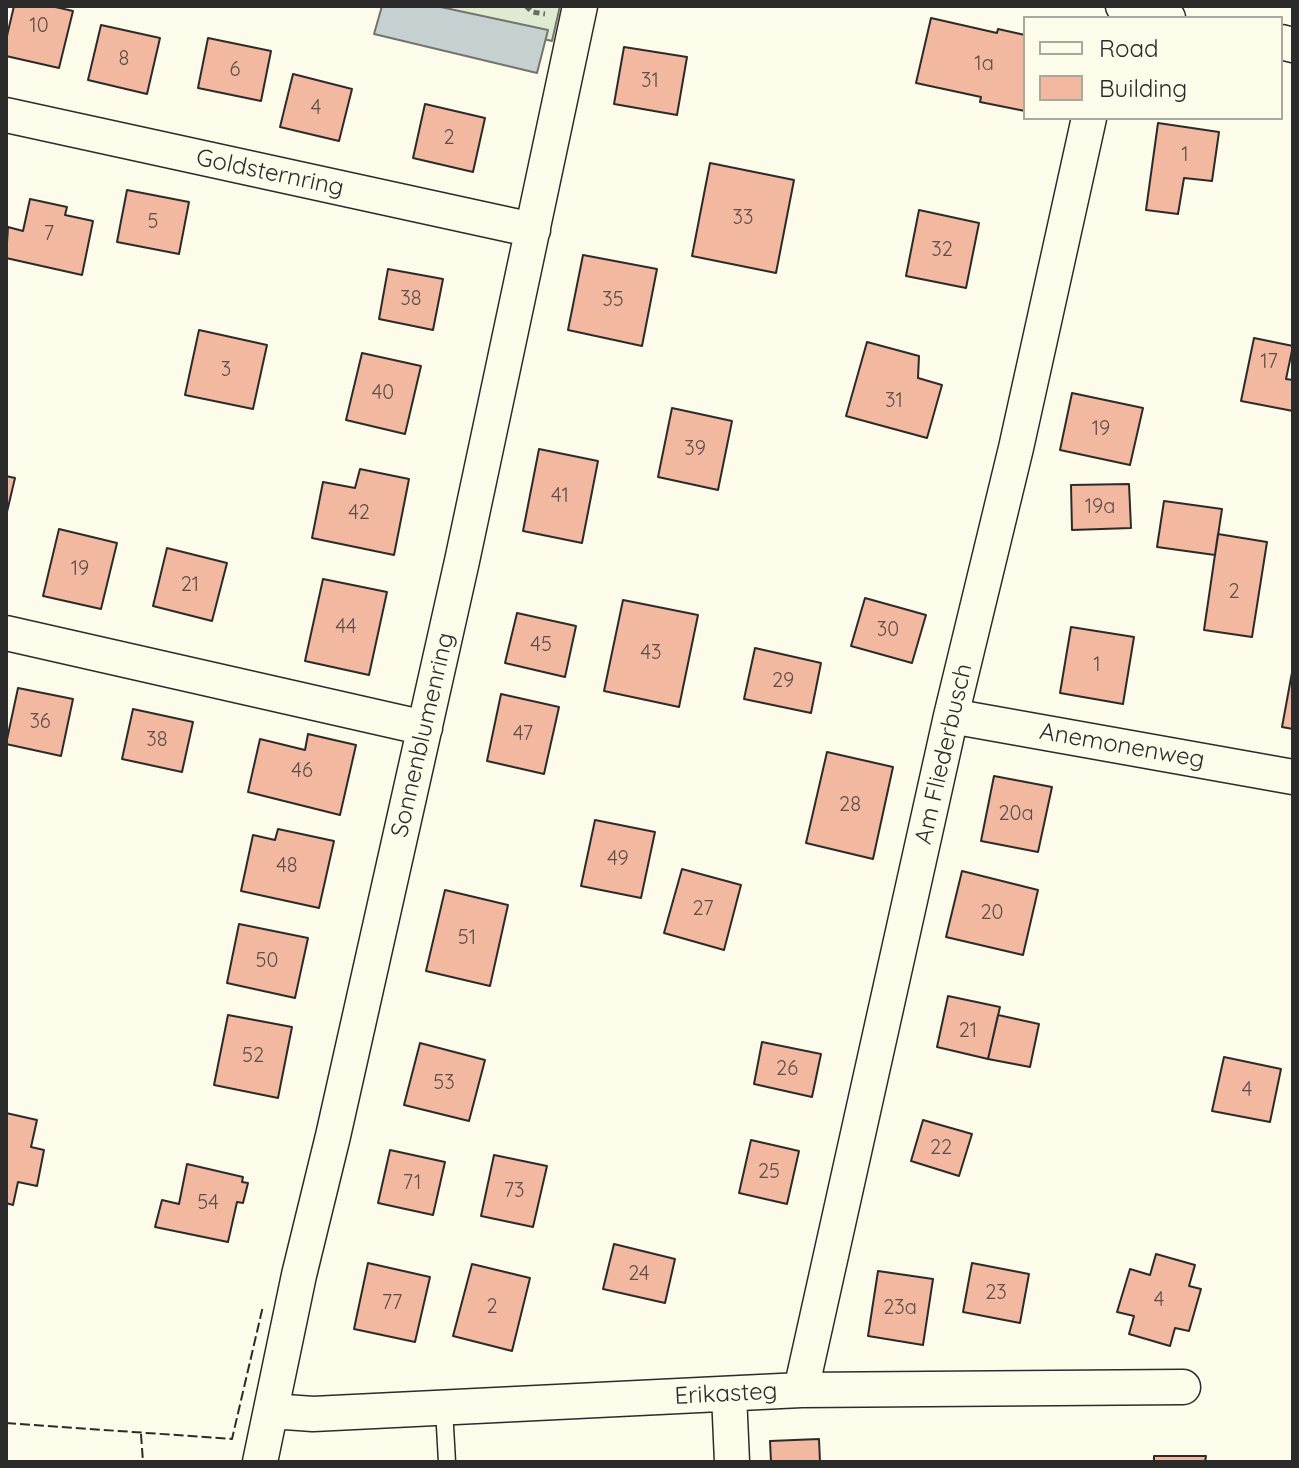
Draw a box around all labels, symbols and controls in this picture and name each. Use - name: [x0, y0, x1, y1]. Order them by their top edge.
- house number: 10: [29, 14, 49, 38]
- legend: [1023, 16, 1283, 120]
- text: Road: [1099, 33, 1159, 63]
- house number: 8: [119, 47, 129, 71]
- house number: 1a: [974, 52, 994, 76]
- house number: 6: [230, 58, 240, 82]
- house number: 31: [641, 69, 659, 93]
- text: Building: [1099, 73, 1187, 103]
- house number: 4: [311, 96, 321, 120]
- house number: 2: [443, 126, 455, 150]
- street label: Goldsternring: [194, 143, 346, 203]
- house number: 1: [1181, 143, 1189, 167]
- house number: 33: [733, 206, 753, 230]
- house number: 5: [148, 210, 158, 234]
- house number: 7: [44, 222, 54, 246]
- house number: 32: [931, 238, 953, 262]
- house number: 38: [400, 287, 422, 311]
- house number: 35: [602, 288, 624, 312]
- house number: 17: [1260, 350, 1278, 374]
- house number: 3: [221, 358, 231, 382]
- house number: 40: [372, 381, 394, 405]
- house number: 31: [885, 389, 903, 413]
- house number: 19: [1092, 417, 1110, 441]
- house number: 39: [684, 437, 706, 461]
- house number: 41: [551, 484, 569, 508]
- house number: 19a: [1085, 495, 1115, 519]
- house number: 42: [348, 501, 370, 525]
- house number: 19: [71, 557, 89, 581]
- house number: 21: [181, 573, 199, 597]
- house number: 2: [1228, 580, 1240, 604]
- house number: 44: [335, 615, 357, 639]
- house number: 30: [877, 618, 899, 642]
- street label: Sonnenblumenring: [385, 630, 461, 840]
- house number: 45: [530, 633, 552, 657]
- house number: 43: [640, 641, 662, 665]
- house number: 1: [1093, 653, 1101, 677]
- street label: Am Fliederbusch: [909, 661, 979, 847]
- house number: 29: [772, 669, 794, 693]
- house number: 36: [29, 710, 51, 734]
- street label: Anemonenweg: [1037, 717, 1207, 775]
- house number: 47: [513, 722, 533, 746]
- house number: 38: [146, 728, 168, 752]
- house number: 46: [291, 759, 313, 783]
- house number: 28: [839, 793, 861, 817]
- house number: 20a: [998, 802, 1034, 826]
- house number: 49: [607, 847, 629, 871]
- house number: 48: [276, 854, 298, 878]
- house number: 27: [693, 897, 713, 921]
- house number: 20: [981, 901, 1003, 925]
- house number: 51: [458, 926, 476, 950]
- house number: 50: [256, 949, 278, 973]
- house number: 21: [959, 1019, 977, 1043]
- house number: 52: [242, 1044, 264, 1068]
- house number: 26: [776, 1057, 798, 1081]
- house number: 53: [433, 1071, 455, 1095]
- house number: 4: [1242, 1078, 1252, 1102]
- house number: 22: [930, 1136, 952, 1160]
- house number: 25: [758, 1160, 780, 1184]
- house number: 71: [403, 1171, 421, 1195]
- house number: 73: [504, 1179, 524, 1203]
- house number: 54: [197, 1191, 219, 1215]
- house number: 24: [628, 1262, 650, 1286]
- house number: 23: [985, 1281, 1007, 1305]
- house number: 4: [1154, 1288, 1164, 1312]
- house number: 77: [382, 1291, 402, 1315]
- house number: 2: [486, 1295, 498, 1319]
- house number: 23a: [883, 1296, 917, 1320]
- street label: Erikasteg: [674, 1377, 778, 1411]

